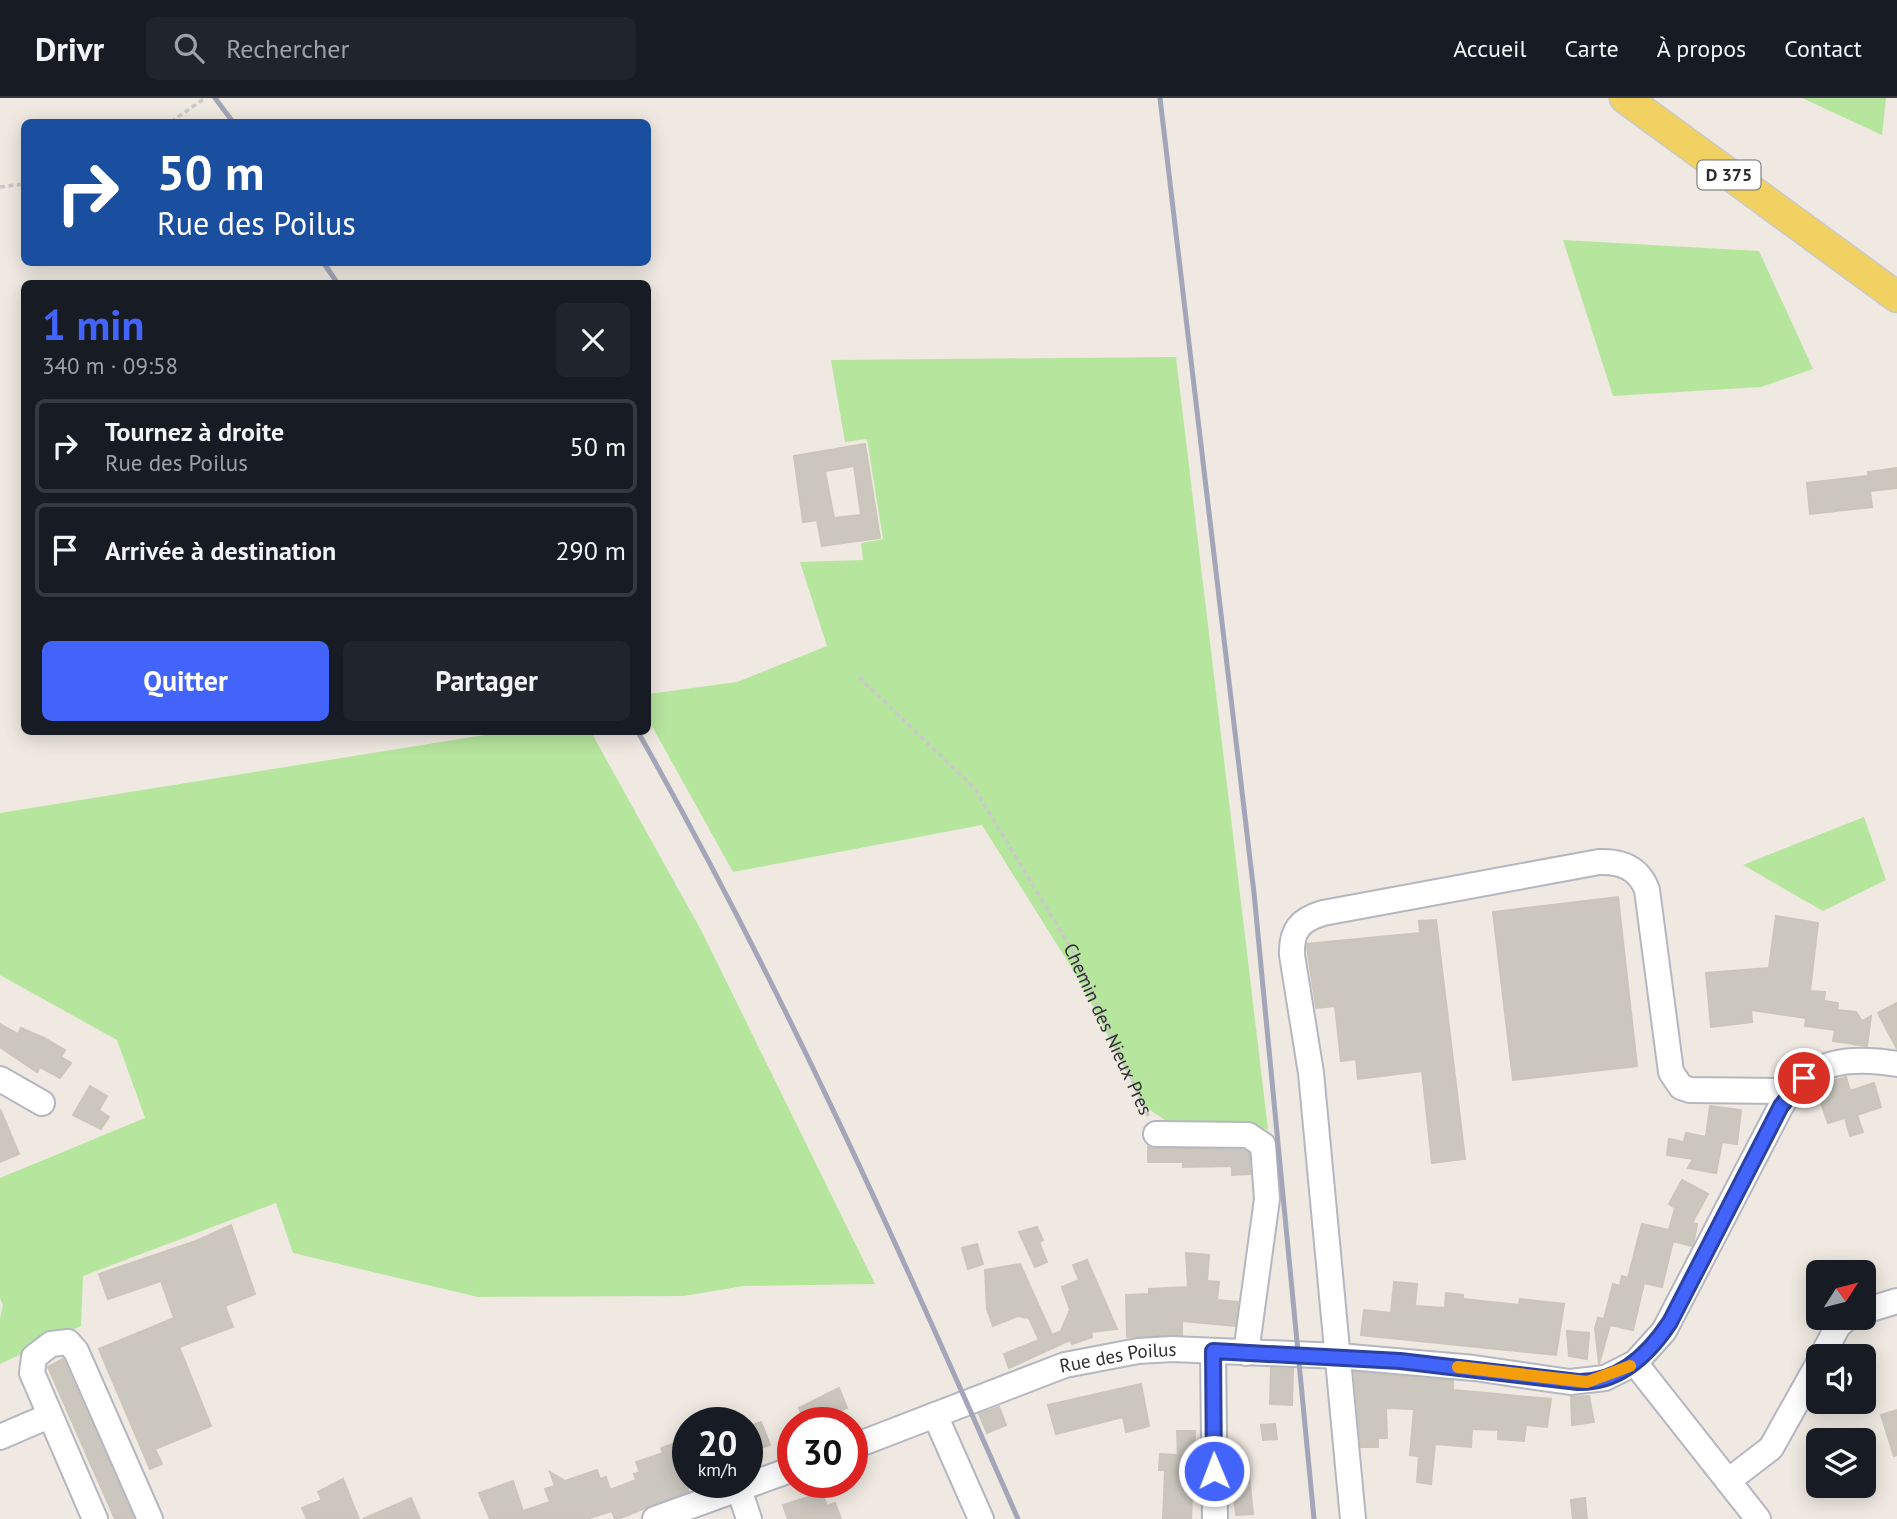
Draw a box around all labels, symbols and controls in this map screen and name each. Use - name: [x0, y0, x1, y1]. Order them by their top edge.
- search box: [146, 17, 636, 80]
- text: Drivr: [35, 27, 104, 70]
- icon: search: [170, 29, 208, 67]
- text: Rechercher: [226, 32, 349, 65]
- text: Accueil: [1453, 33, 1527, 64]
- text: Carte: [1565, 33, 1619, 64]
- text: À propos: [1657, 33, 1746, 64]
- text: Contact: [1784, 33, 1862, 64]
- text: 50 m: [157, 140, 264, 204]
- icon: right: [42, 147, 133, 238]
- road number: D 375: [1698, 160, 1760, 190]
- text: Rue des Poilus: [157, 202, 356, 244]
- text: 1 min: [42, 297, 144, 352]
- button: close: [556, 303, 630, 377]
- text: 340 m · 09:58: [42, 351, 178, 380]
- text: Tournez à droite: [105, 415, 284, 448]
- icon: right: [46, 427, 84, 465]
- text: 50 m: [570, 430, 626, 463]
- text: Rue des Poilus: [105, 448, 248, 477]
- icon: arrive: [46, 531, 84, 569]
- text: Arrivée à destination: [105, 534, 336, 567]
- text: 290 m: [555, 534, 626, 567]
- button: Quitter: [42, 641, 329, 721]
- button: Partager: [343, 641, 630, 721]
- street label: Chemin des Nieux Pres: [1058, 938, 1158, 1118]
- pin: [1774, 1048, 1834, 1108]
- icon: arrive: [1785, 1059, 1823, 1097]
- north arrow: [1806, 1260, 1876, 1330]
- map controls: [1806, 1260, 1876, 1498]
- street label: Rue des Poilus: [1058, 1337, 1177, 1378]
- button: sound: [1806, 1344, 1876, 1414]
- speed limit sign: 30: [777, 1407, 868, 1498]
- text: 20: [698, 1420, 737, 1466]
- button: layers: [1806, 1428, 1876, 1498]
- position arrow: [1177, 1434, 1251, 1508]
- text: km/h: [698, 1458, 737, 1481]

